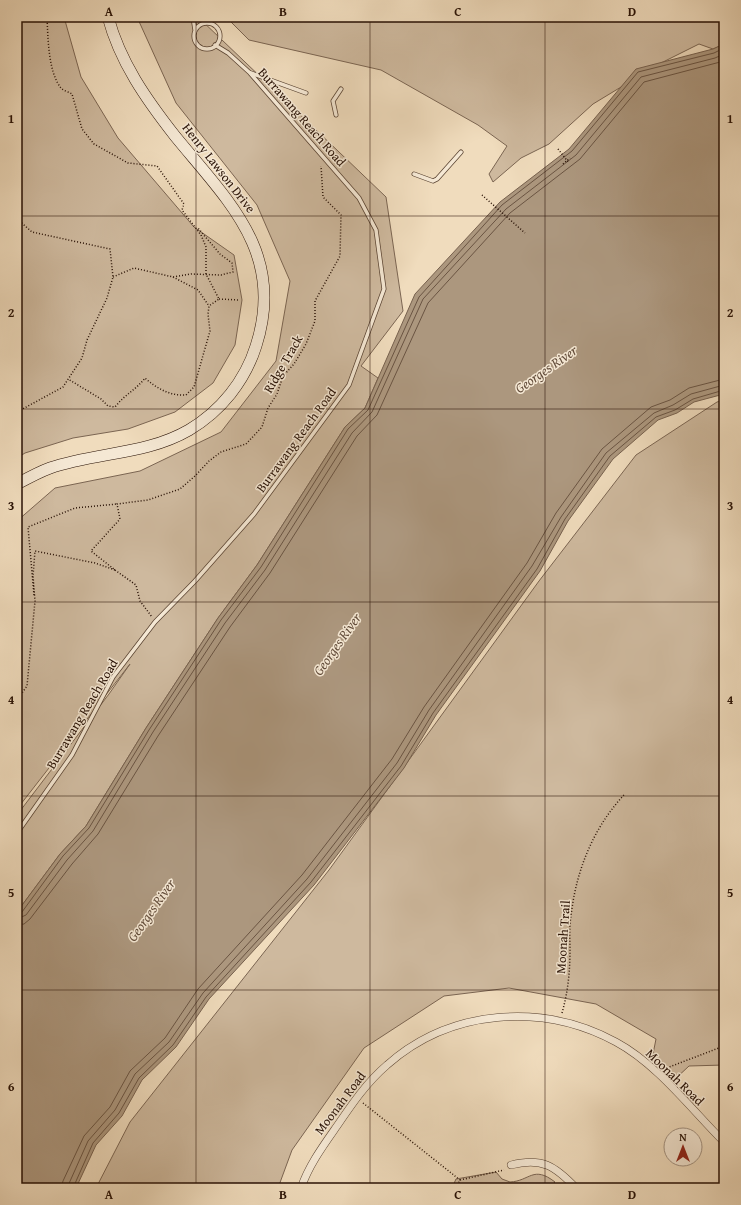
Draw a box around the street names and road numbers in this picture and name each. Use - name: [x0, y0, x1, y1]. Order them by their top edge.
- street label: Burrawang Reach Road: [254, 63, 350, 171]
- street label: Henry Lawson Drive: [178, 119, 260, 217]
- street label: Ridge Track: [259, 331, 308, 397]
- street label: Burrawang Reach Road: [251, 384, 341, 496]
- street label: Burrawang Reach Road: [42, 655, 122, 773]
- street label: Moonah Trail: [551, 899, 575, 974]
- street label: Moonah Road: [642, 1044, 709, 1110]
- street label: Moonah Road: [310, 1067, 370, 1139]

